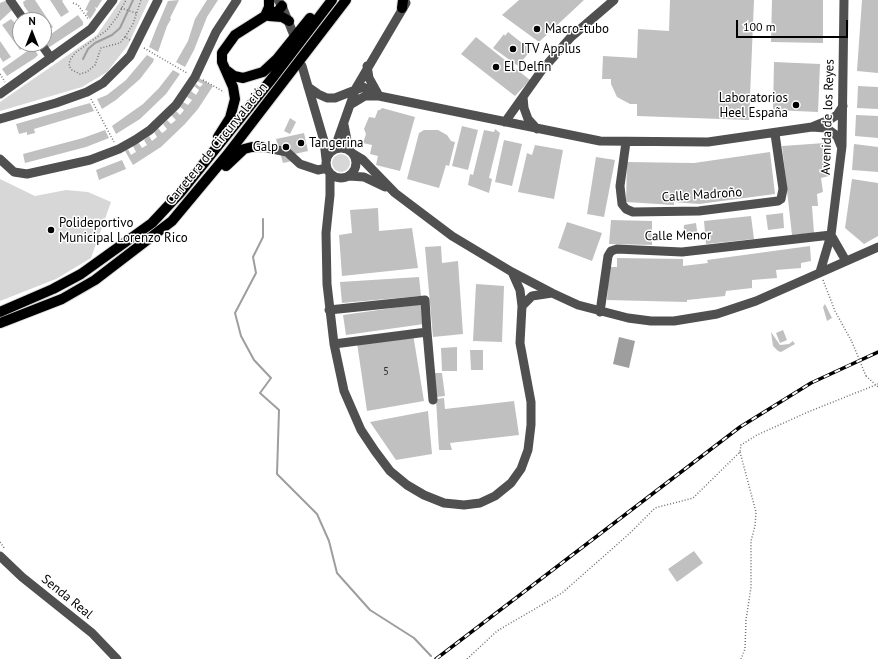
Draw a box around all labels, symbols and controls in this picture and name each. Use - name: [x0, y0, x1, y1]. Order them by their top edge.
- north arrow: [12, 12, 52, 52]
- scale bar: [738, 12, 850, 38]
- text: N: [28, 14, 36, 28]
- text: 100 m: [743, 19, 776, 34]
- place label: Macro-tubo: [545, 21, 609, 37]
- marker: Macro-tubo: [532, 24, 542, 34]
- place label: ITV Applus: [521, 41, 581, 57]
- marker: ITV Applus: [508, 44, 518, 54]
- place label: El Delfin: [504, 59, 551, 75]
- street label: Avenida de los Reyes: [818, 59, 838, 175]
- marker: El Delfin: [491, 62, 501, 72]
- street label: Carretera de Circunvalación: [163, 80, 271, 208]
- place label: Laboratorios Heel España: [719, 90, 788, 121]
- marker: Laboratorios Heel España: [791, 100, 801, 110]
- place label: Tangerina: [309, 135, 363, 151]
- marker: Tangerina: [296, 138, 306, 148]
- place label: Galp: [253, 139, 278, 155]
- marker: Galp: [281, 142, 291, 152]
- street label: Calle Madroño: [661, 184, 743, 206]
- place label: Polideportivo Municipal Lorenzo Rico: [59, 215, 188, 246]
- marker: Polideportivo Municipal Lorenzo Rico: [46, 225, 56, 235]
- street label: Calle Menor: [645, 228, 711, 244]
- house number: 5: [383, 365, 389, 379]
- street label: Senda Real: [38, 572, 96, 622]

